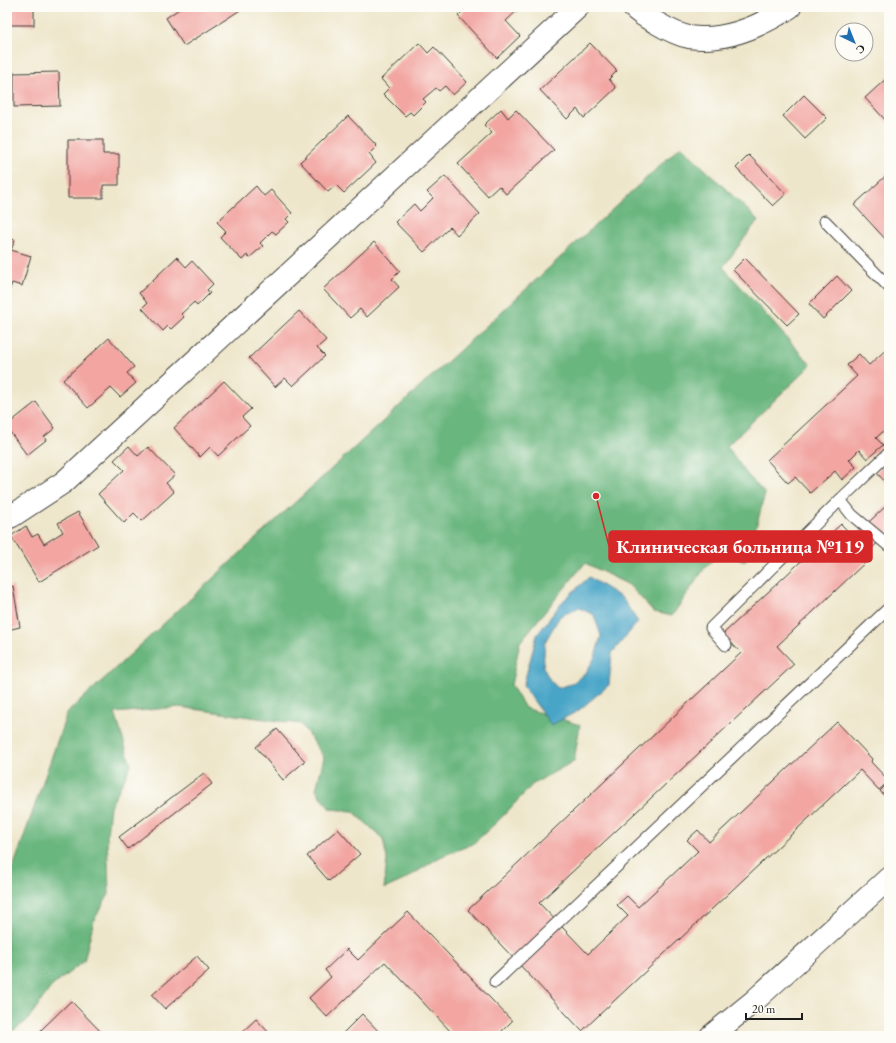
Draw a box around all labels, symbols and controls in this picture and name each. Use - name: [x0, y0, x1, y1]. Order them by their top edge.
- north arrow: [834, 22, 874, 62]
- text: С: [853, 42, 868, 57]
- callout: Клиническая больница №119: [609, 531, 872, 562]
- text: Клиническая больница №119: [616, 534, 864, 559]
- scale bar: [746, 995, 802, 1021]
- text: 20 m: [752, 1001, 776, 1017]

